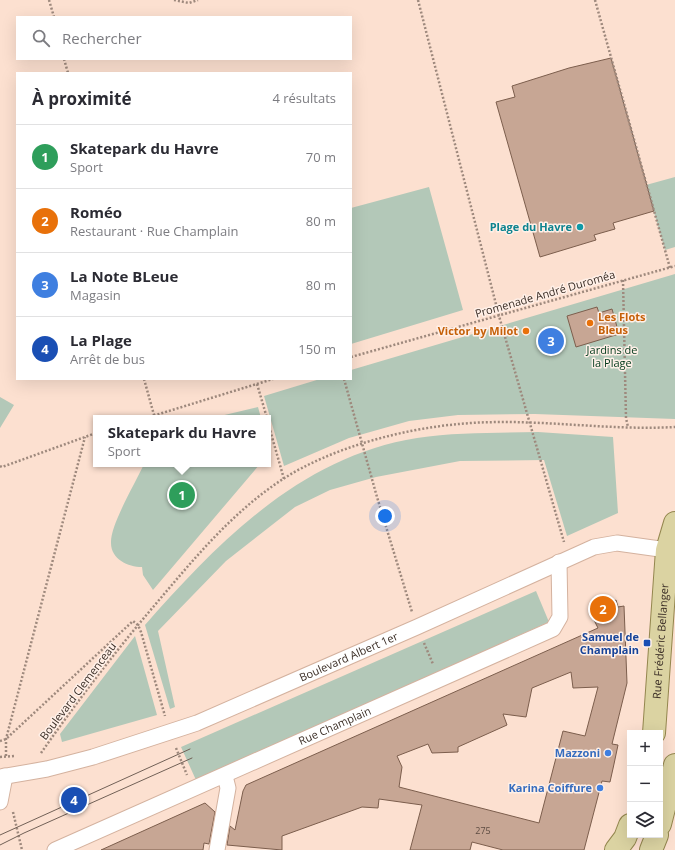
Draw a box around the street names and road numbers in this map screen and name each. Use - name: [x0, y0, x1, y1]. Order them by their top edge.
- street label: Promenade André Duroméa: [473, 266, 617, 321]
- street label: Rue Frédéric Bellanger: [648, 582, 672, 699]
- street label: Boulevard Albert 1er: [297, 628, 400, 684]
- street label: Boulevard Clemenceau: [36, 639, 119, 742]
- street label: Rue Champlain: [296, 703, 373, 748]

